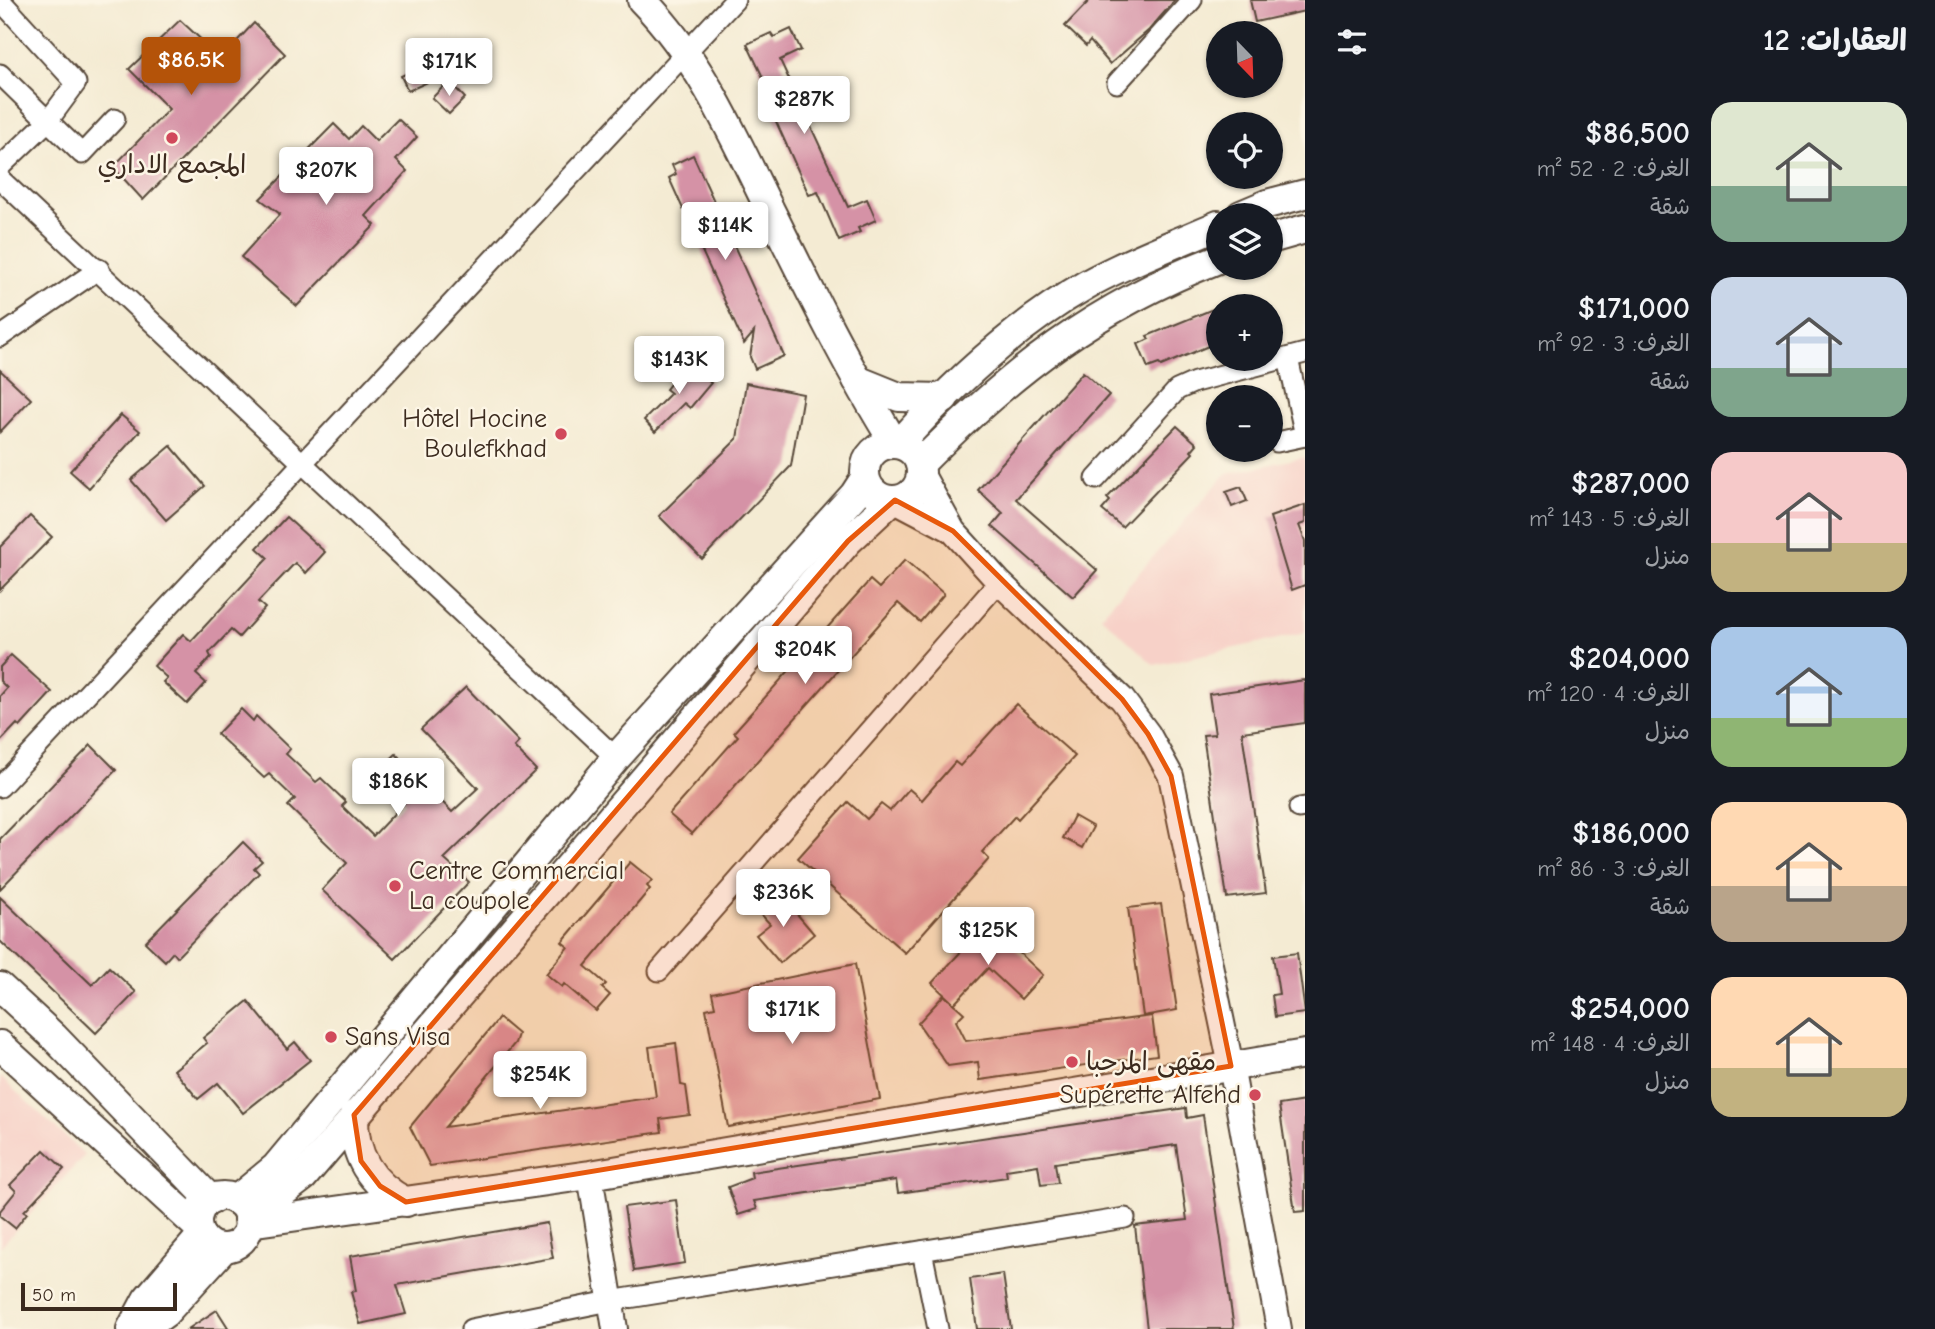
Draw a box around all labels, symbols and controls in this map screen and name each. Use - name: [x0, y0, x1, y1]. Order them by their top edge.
- north arrow: [1206, 21, 1283, 98]
- map controls: [1206, 21, 1283, 462]
- icon: filters: [1333, 23, 1371, 61]
- text: العقارات: 12: [1763, 23, 1907, 58]
- pin: $86.5K: [134, 38, 248, 97]
- pin: $171K: [400, 38, 498, 98]
- text: $86.5K: [158, 46, 224, 73]
- text: $171K: [421, 47, 477, 74]
- pin: $287K: [755, 76, 853, 136]
- text: $287K: [774, 85, 834, 112]
- button: locate: [1206, 112, 1283, 189]
- text: $86,500: [1585, 116, 1690, 151]
- marker: المجمع الاداري: [164, 130, 180, 146]
- icon: home: [1767, 130, 1851, 214]
- pin: $207K: [277, 148, 375, 207]
- place label: المجمع الاداري: [98, 150, 246, 183]
- text: الغرف: 2 · 52 m²: [1537, 155, 1690, 182]
- text: $207K: [295, 156, 357, 183]
- text: شقة: [1650, 193, 1690, 220]
- pin: $114K: [676, 202, 774, 262]
- button: layers: [1206, 203, 1283, 280]
- text: $114K: [697, 211, 753, 238]
- text: $171,000: [1578, 291, 1690, 326]
- button: +: [1206, 294, 1283, 371]
- icon: home: [1767, 305, 1851, 389]
- text: الغرف: 3 · 92 m²: [1537, 330, 1690, 357]
- pin: $143K: [630, 336, 728, 396]
- text: $143K: [650, 345, 708, 372]
- text: شقة: [1650, 368, 1690, 395]
- button: −: [1206, 385, 1283, 462]
- place label: Hôtel Hocine Boulefkhad: [402, 404, 547, 464]
- marker: Hôtel Hocine Boulefkhad: [553, 426, 569, 442]
- text: $287,000: [1571, 466, 1690, 501]
- icon: home: [1767, 480, 1851, 564]
- text: الغرف: 5 · 143 m²: [1529, 505, 1690, 532]
- text: منزل: [1645, 543, 1690, 570]
- pin: $204K: [756, 626, 854, 686]
- text: $204K: [774, 635, 836, 662]
- text: $204,000: [1569, 641, 1690, 676]
- icon: home: [1767, 655, 1851, 739]
- text: الغرف: 4 · 120 m²: [1527, 680, 1690, 707]
- text: منزل: [1645, 718, 1690, 745]
- pin: $186K: [349, 758, 447, 818]
- text: $186K: [368, 767, 428, 794]
- text: $186,000: [1572, 816, 1690, 851]
- icon: home: [1767, 830, 1851, 914]
- text: الغرف: 3 · 86 m²: [1537, 855, 1690, 882]
- place label: Centre Commercial La coupole: [409, 856, 624, 916]
- pin: $236K: [734, 870, 832, 929]
- marker: Centre Commercial La coupole: [387, 878, 403, 894]
- text: $236K: [752, 878, 814, 905]
- text: شقة: [1650, 893, 1690, 920]
- pin: $125K: [939, 908, 1037, 967]
- text: $125K: [958, 916, 1018, 943]
- pin: $171K: [743, 986, 841, 1046]
- text: $254,000: [1570, 991, 1690, 1026]
- text: $171K: [764, 995, 820, 1022]
- icon: home: [1767, 1005, 1851, 1089]
- place label: Sans Visa: [345, 1022, 451, 1052]
- marker: Sans Visa: [323, 1029, 339, 1045]
- text: الغرف: 4 · 148 m²: [1530, 1030, 1690, 1057]
- place label: مقهى المرحبا: [1086, 1047, 1216, 1078]
- pin: $254K: [491, 1052, 589, 1111]
- marker: مقهى المرحبا: [1064, 1054, 1080, 1070]
- text: $254K: [509, 1060, 571, 1087]
- text: منزل: [1645, 1068, 1690, 1095]
- place label: Supérette Alfehd: [1060, 1080, 1241, 1110]
- marker: Supérette Alfehd: [1247, 1087, 1263, 1103]
- scale bar: [21, 1280, 177, 1312]
- text: 50 m: [32, 1284, 76, 1306]

